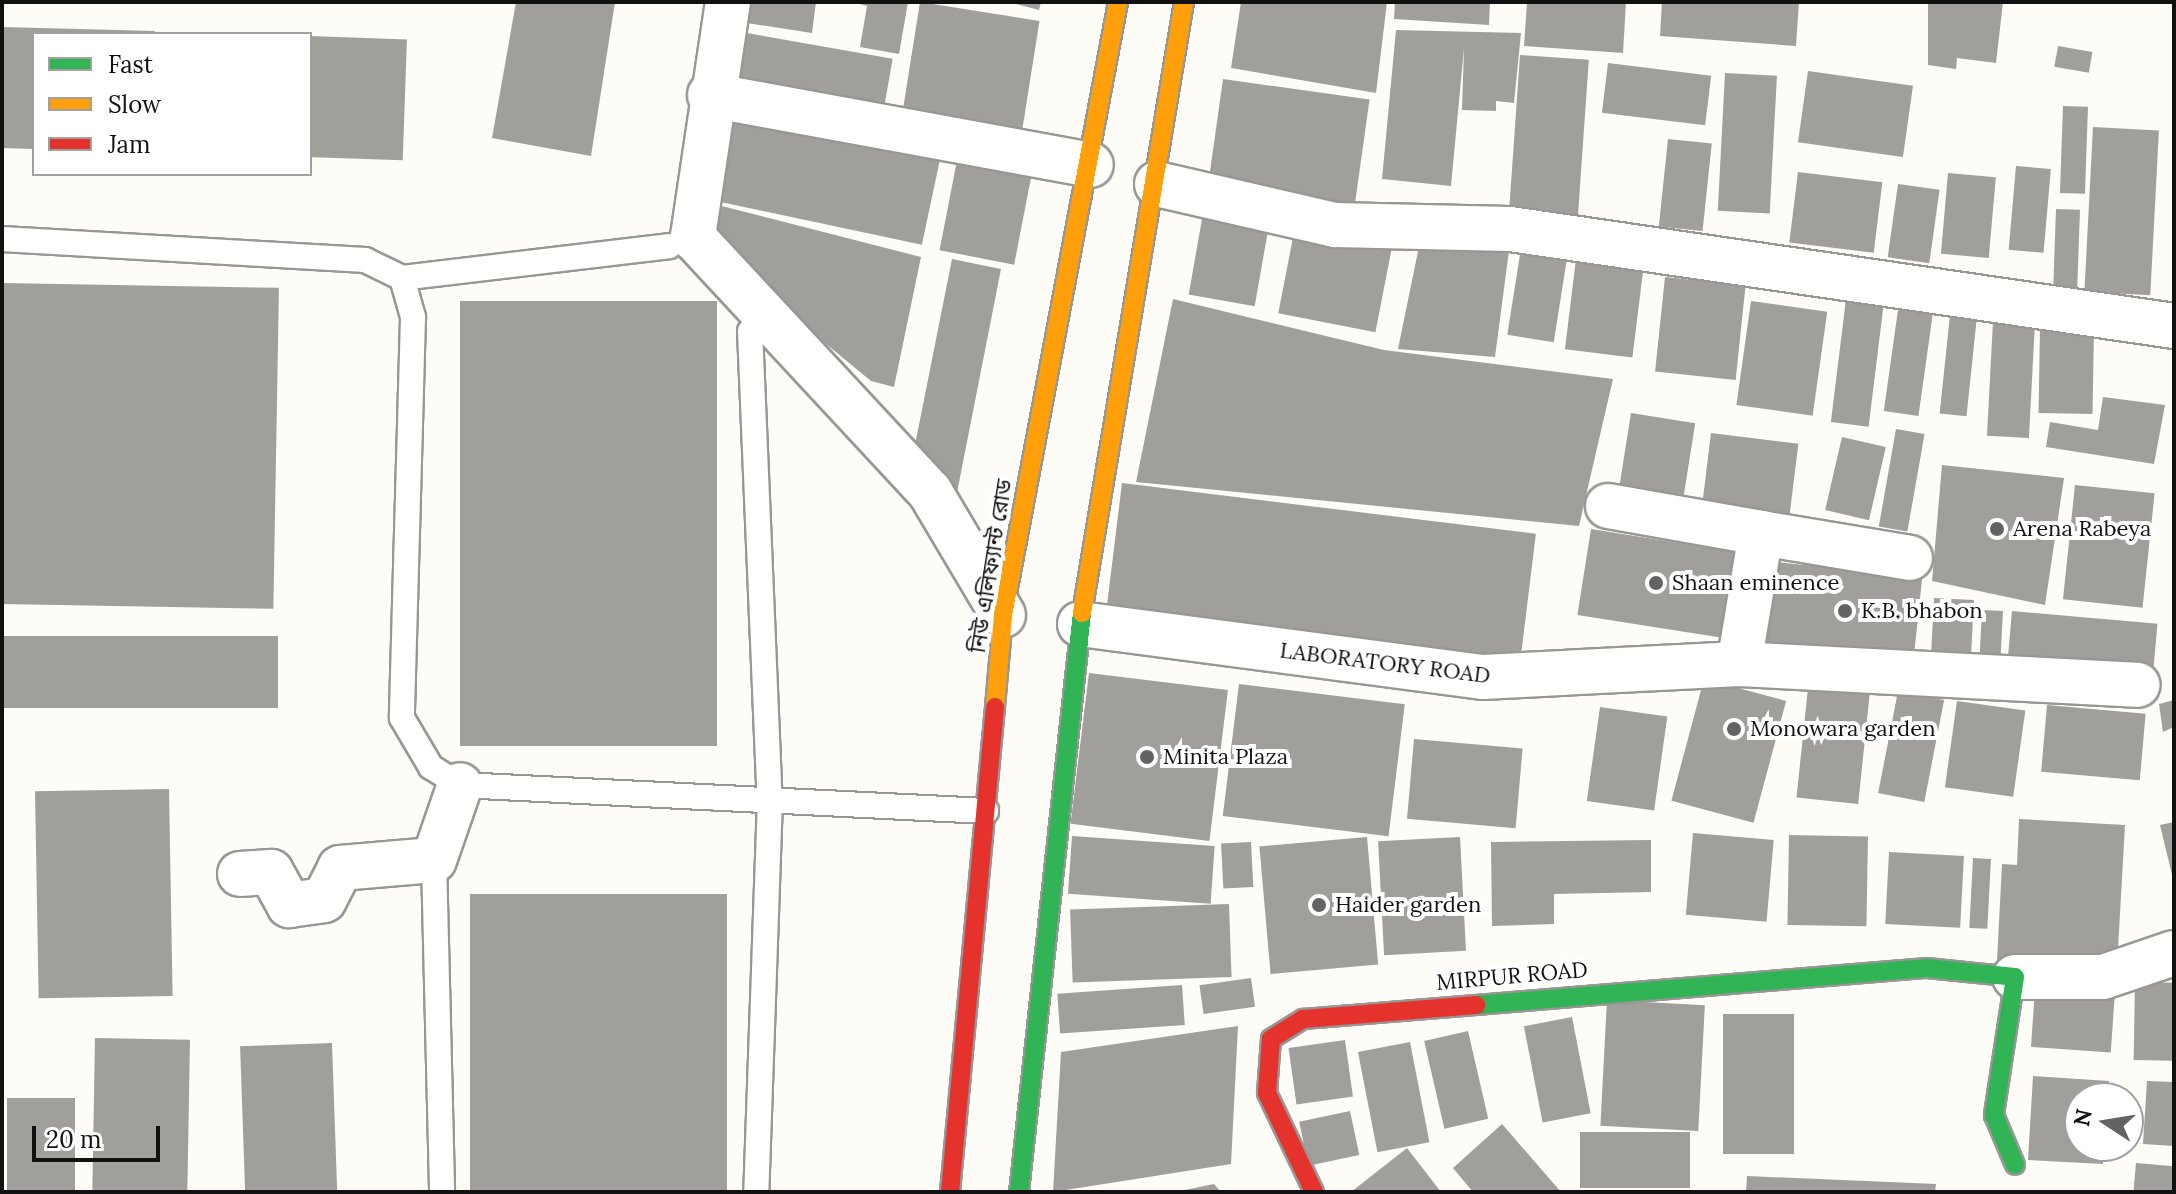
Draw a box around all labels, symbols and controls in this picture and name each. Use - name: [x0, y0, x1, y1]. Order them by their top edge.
- legend: [32, 32, 312, 176]
- text: Fast: [108, 49, 153, 80]
- text: Slow: [108, 89, 161, 120]
- text: Jam: [108, 129, 150, 160]
- street label: নিউ এলিফ্যান্ট রোড: [964, 477, 1018, 655]
- place label: Arena Rabeya: [2013, 516, 2151, 542]
- marker: Arena Rabeya: [1988, 520, 2006, 538]
- place label: Shaan eminence: [1672, 570, 1839, 596]
- marker: Shaan eminence: [1647, 574, 1665, 592]
- place label: K.B. bhabon: [1861, 598, 1983, 624]
- marker: K.B. bhabon: [1836, 602, 1854, 620]
- street label: LABORATORY ROAD: [1278, 637, 1492, 689]
- place label: Monowara garden: [1750, 716, 1936, 742]
- marker: Monowara garden: [1725, 720, 1743, 738]
- place label: Minita Plaza: [1163, 744, 1288, 770]
- marker: Minita Plaza: [1138, 748, 1156, 766]
- place label: Haider garden: [1335, 892, 1481, 918]
- marker: Haider garden: [1310, 896, 1328, 914]
- street label: MIRPUR ROAD: [1435, 956, 1589, 996]
- north arrow: [2064, 1082, 2144, 1162]
- text: N: [2067, 1106, 2098, 1129]
- scale bar: [36, 1110, 164, 1160]
- text: 20 m: [46, 1124, 102, 1155]

